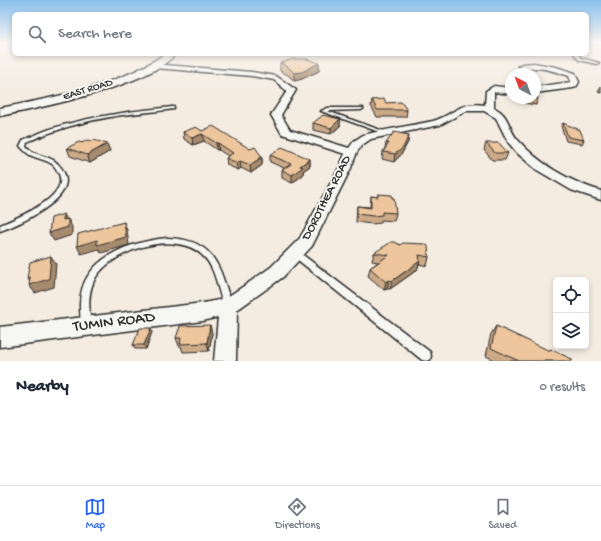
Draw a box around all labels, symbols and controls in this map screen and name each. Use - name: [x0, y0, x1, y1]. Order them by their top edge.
- search box: [12, 12, 589, 56]
- icon: search: [26, 23, 48, 45]
- text: Search here: [58, 25, 132, 43]
- north arrow: [505, 68, 541, 104]
- street label: EAST ROAD: [62, 77, 115, 103]
- street label: DOROTHEA ROAD: [299, 153, 355, 244]
- map controls: [553, 277, 589, 349]
- button: locate: [553, 277, 589, 313]
- street label: TUMIN ROAD: [71, 308, 157, 338]
- button: layers: [553, 313, 589, 349]
- text: Nearby: [16, 377, 69, 397]
- text: 0 results: [539, 380, 585, 395]
- tab: Map: [84, 496, 106, 532]
- tab: Directions: [275, 496, 320, 532]
- tab: Saved: [488, 496, 517, 532]

